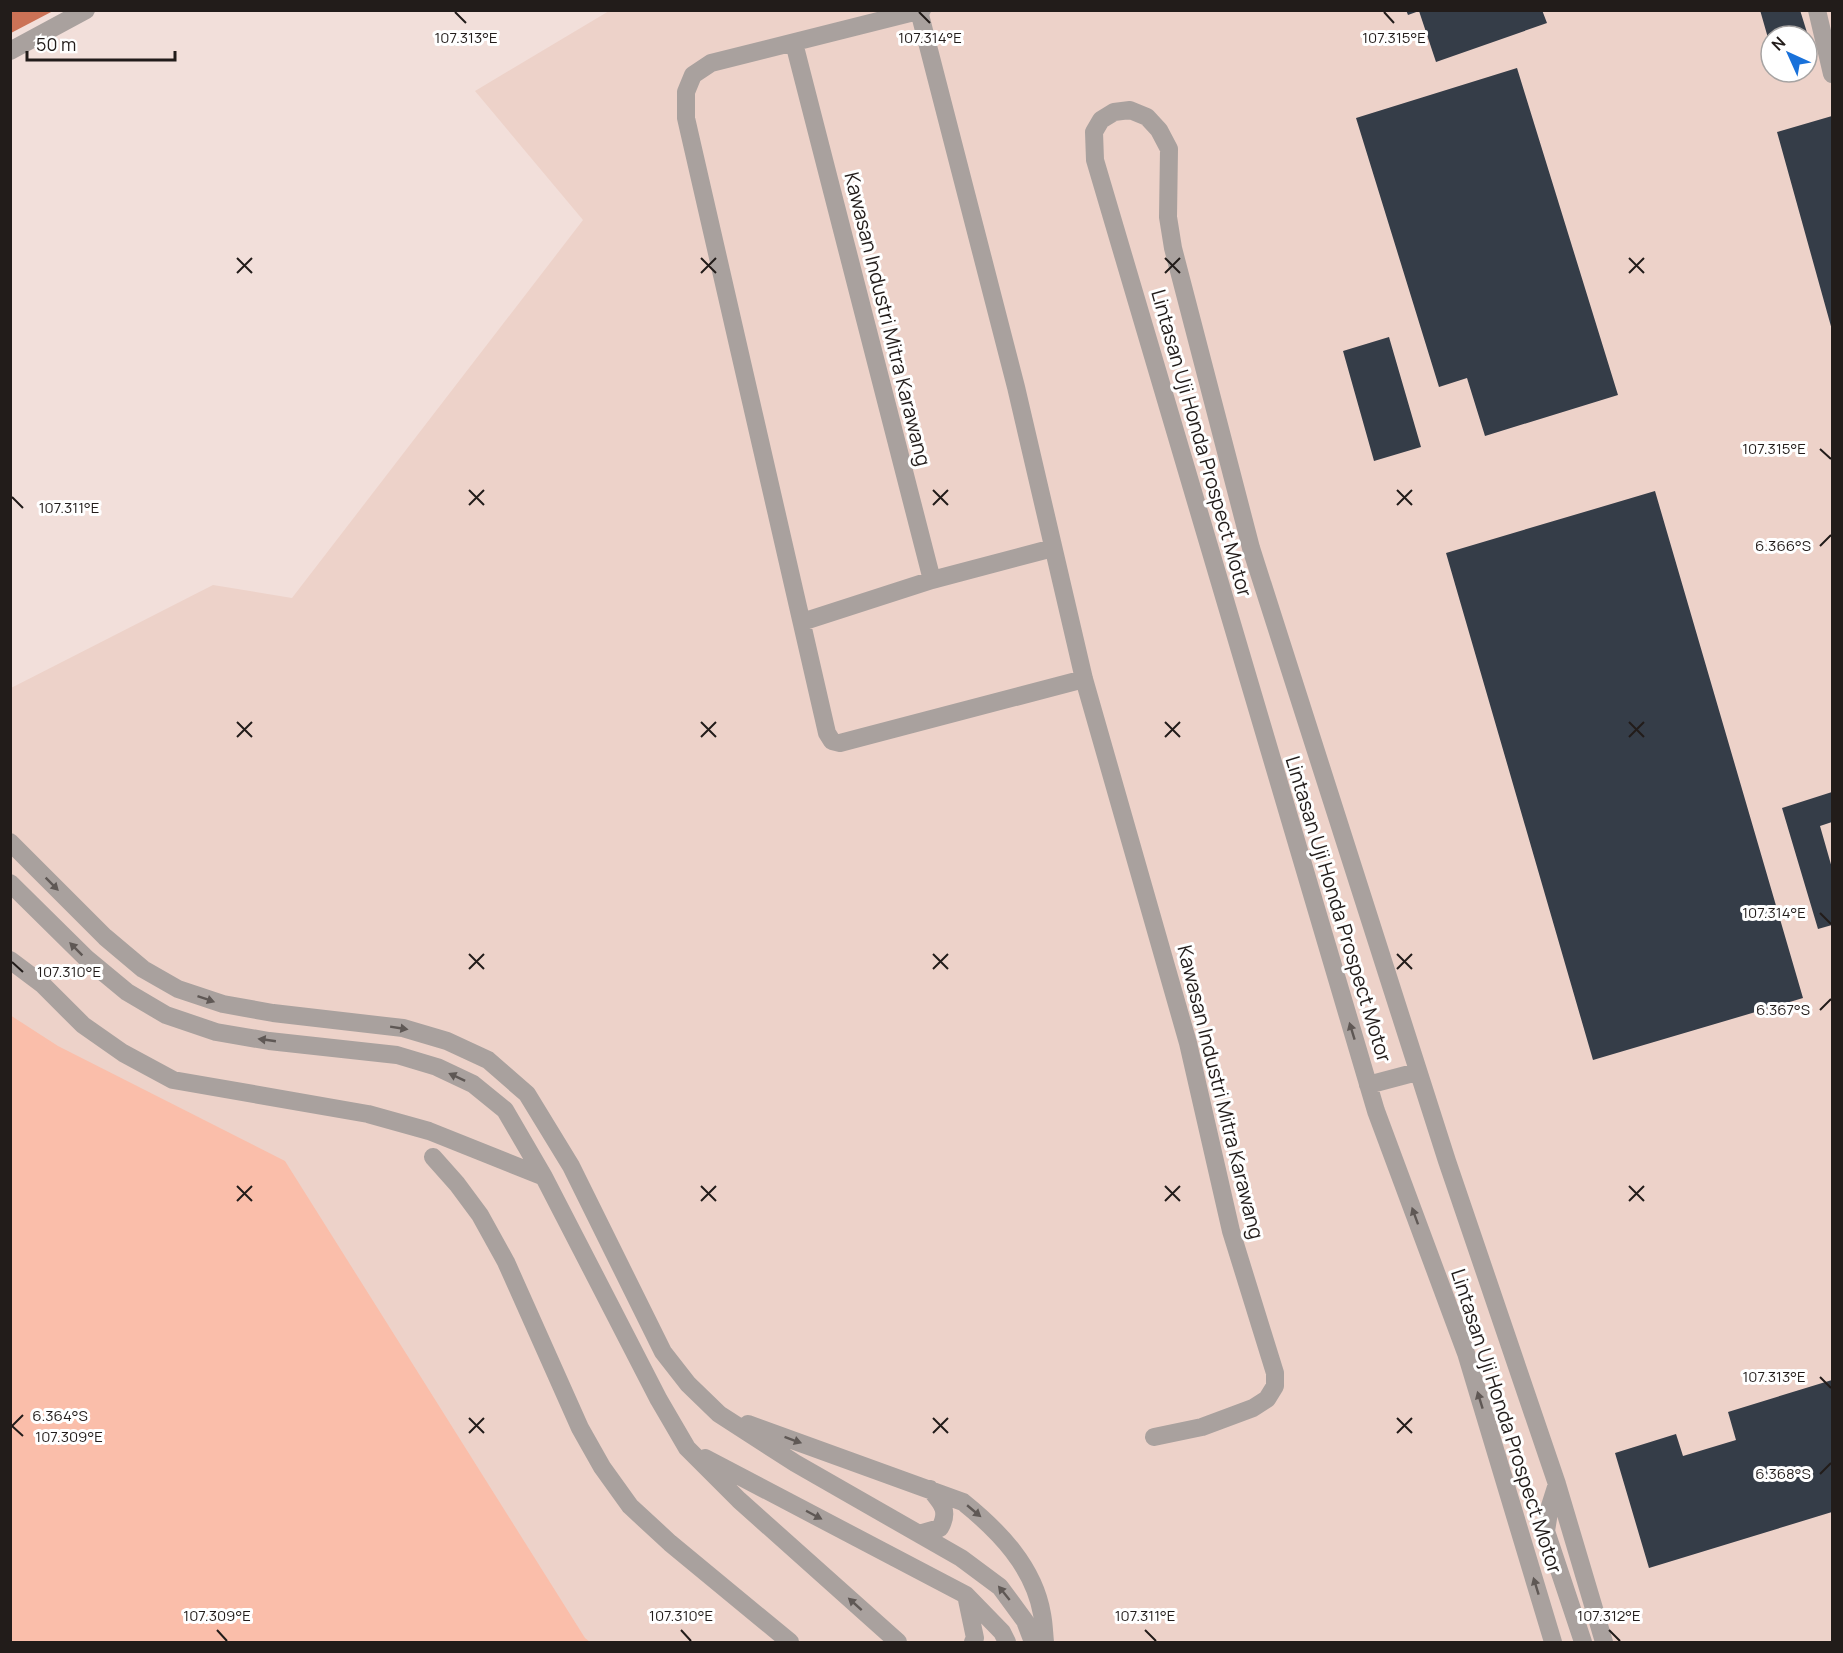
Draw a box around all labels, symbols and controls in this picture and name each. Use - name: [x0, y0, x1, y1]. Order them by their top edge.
- scale bar: [27, 24, 176, 62]
- north arrow: [1759, 24, 1819, 84]
- text: 107.313°E: [434, 27, 498, 48]
- text: 107.314°E: [898, 27, 962, 48]
- text: 107.315°E: [1362, 27, 1426, 48]
- text: 50 m: [36, 32, 76, 56]
- text: N: [1767, 32, 1790, 55]
- street label: Kawasan Industri Mitra Karawang: [838, 169, 938, 469]
- street label: Lintasan Uji Honda Prospect Motor: [1145, 286, 1259, 600]
- text: 107.315°E: [1742, 438, 1806, 459]
- text: 107.311°E: [39, 497, 99, 518]
- text: 6.366°S: [1755, 535, 1811, 556]
- street label: Lintasan Uji Honda Prospect Motor: [1280, 753, 1398, 1065]
- one-way arrow: [44, 877, 59, 891]
- text: 107.314°E: [1742, 902, 1806, 923]
- one-way arrow: [70, 942, 84, 956]
- street label: Kawasan Industri Mitra Karawang: [1171, 942, 1271, 1242]
- text: 107.310°E: [37, 961, 101, 982]
- one-way arrow: [197, 994, 215, 1004]
- text: 6.367°S: [1756, 999, 1810, 1020]
- one-way arrow: [1347, 1022, 1356, 1040]
- one-way arrow: [389, 1023, 408, 1032]
- one-way arrow: [257, 1036, 276, 1045]
- one-way arrow: [448, 1072, 465, 1081]
- one-way arrow: [1410, 1207, 1419, 1225]
- street label: Lintasan Uji Honda Prospect Motor: [1445, 1265, 1569, 1577]
- text: 107.313°E: [1742, 1366, 1806, 1387]
- one-way arrow: [1475, 1391, 1484, 1409]
- text: 6.364°S: [32, 1405, 88, 1426]
- text: 107.309°E: [35, 1426, 103, 1447]
- one-way arrow: [784, 1436, 802, 1446]
- text: 6.368°S: [1755, 1463, 1811, 1484]
- one-way arrow: [967, 1504, 982, 1516]
- one-way arrow: [805, 1510, 822, 1520]
- one-way arrow: [1531, 1577, 1540, 1595]
- one-way arrow: [997, 1585, 1010, 1601]
- one-way arrow: [848, 1598, 863, 1611]
- text: 107.309°E: [183, 1605, 251, 1626]
- text: 107.310°E: [649, 1605, 713, 1626]
- text: 107.311°E: [1115, 1605, 1175, 1626]
- text: 107.312°E: [1577, 1605, 1641, 1626]

